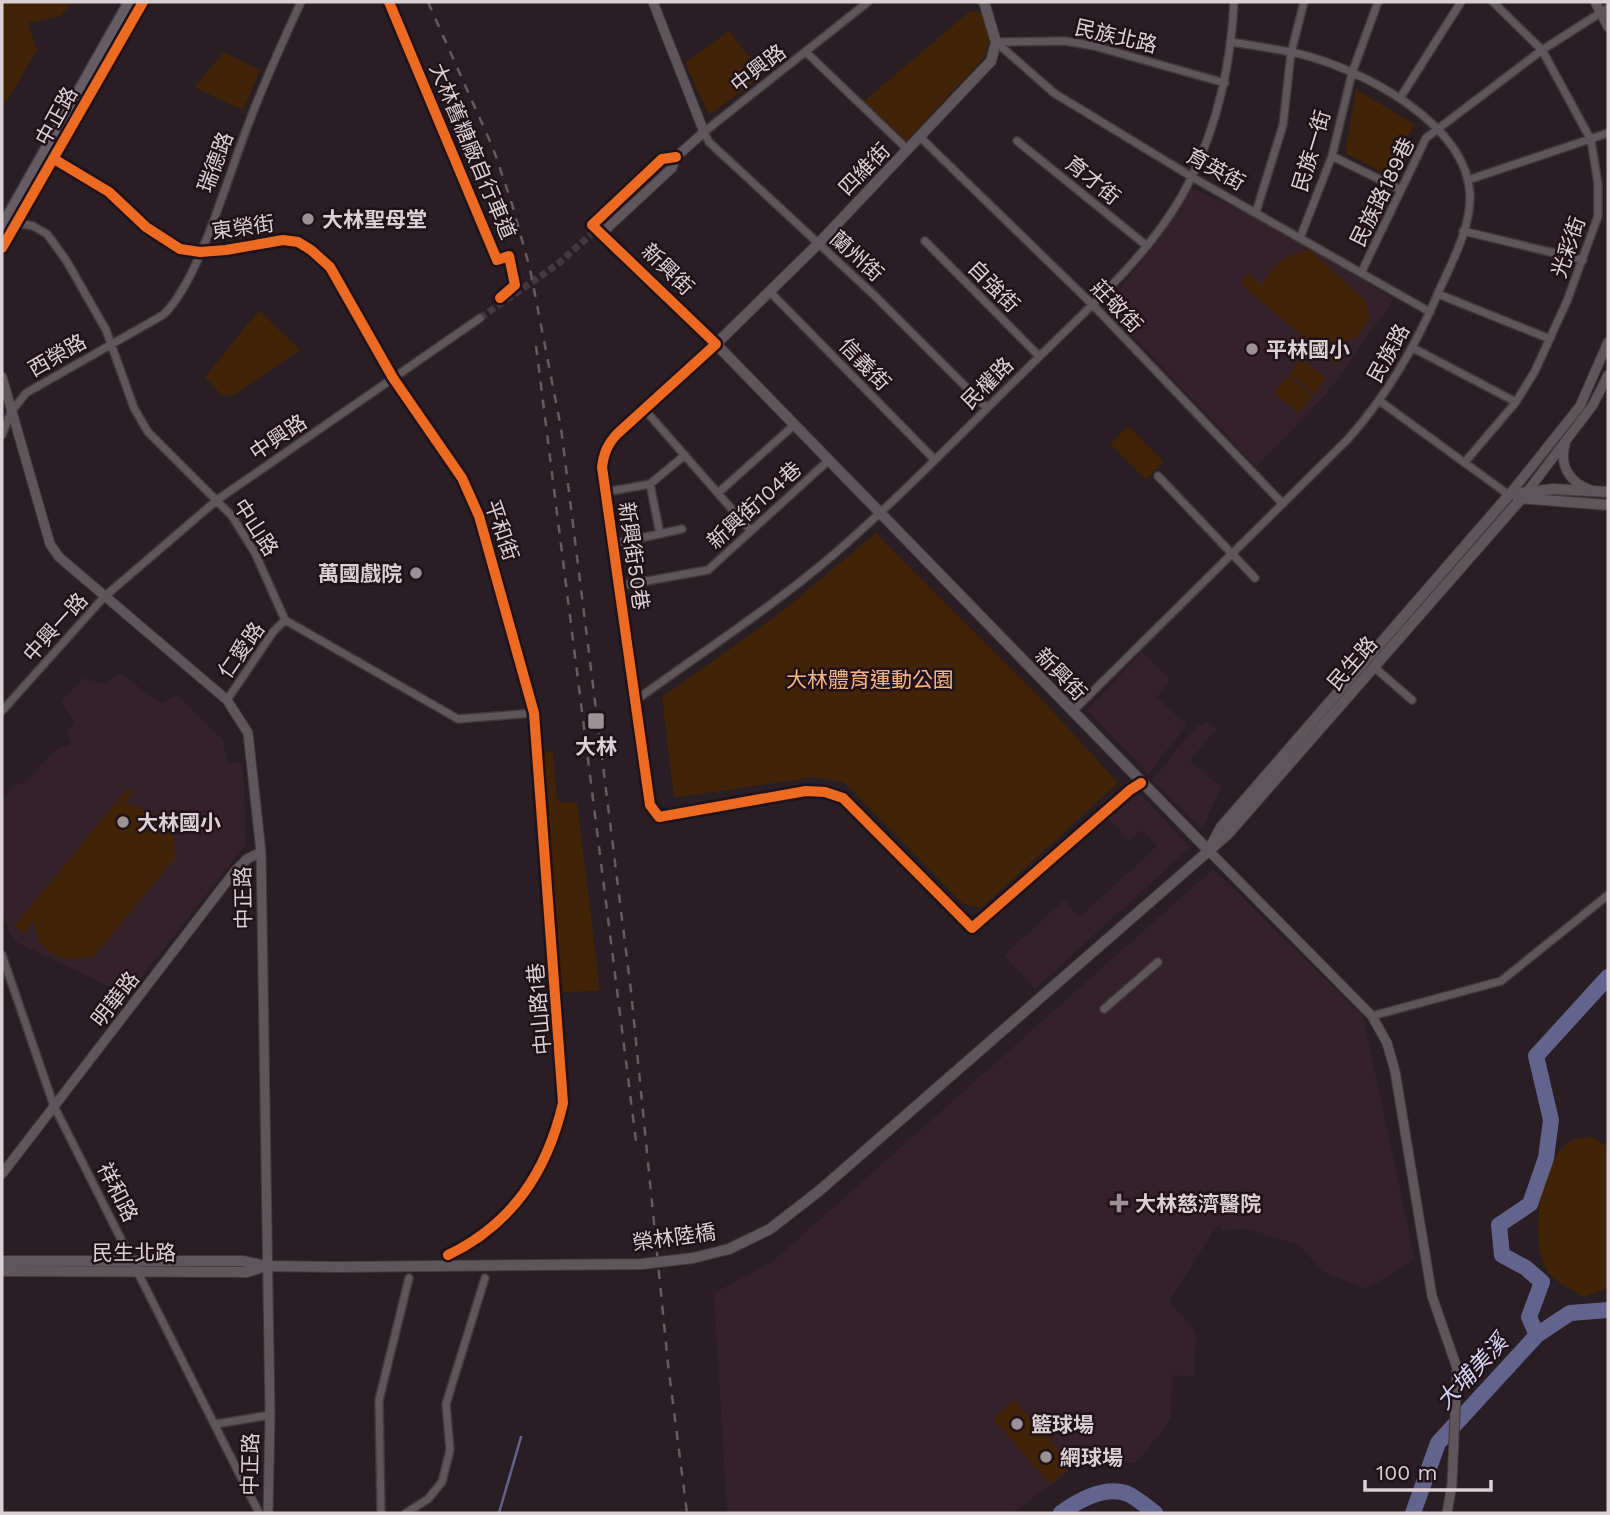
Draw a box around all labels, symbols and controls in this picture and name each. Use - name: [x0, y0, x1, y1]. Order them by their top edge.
- street label: 民族北路: [1072, 14, 1160, 58]
- street label: 中興路: [725, 39, 791, 97]
- street label: 大林舊糖廠自行車道: [425, 59, 521, 243]
- street label: 中正路: [30, 82, 82, 150]
- street label: 民族一街: [1287, 107, 1335, 195]
- street label: 瑞德路: [192, 128, 238, 196]
- street label: 民族路189巷: [1345, 133, 1419, 251]
- street label: 四維街: [833, 138, 895, 200]
- street label: 育英街: [1182, 143, 1250, 195]
- street label: 育才街: [1061, 150, 1125, 210]
- place label: 大林聖母堂: [322, 207, 427, 232]
- street label: 東榮街: [210, 210, 276, 244]
- marker: 大林聖母堂: [300, 211, 316, 227]
- street label: 光彩街: [1546, 213, 1590, 281]
- street label: 蘭州街: [825, 226, 889, 286]
- street label: 新興街: [637, 238, 699, 300]
- street label: 自強街: [963, 255, 1025, 317]
- street label: 莊敬街: [1086, 275, 1148, 337]
- street label: 民族路: [1362, 319, 1414, 387]
- street label: 西榮路: [23, 328, 91, 382]
- street label: 信義街: [834, 333, 896, 395]
- place label: 平林國小: [1266, 337, 1350, 362]
- marker: 平林國小: [1244, 341, 1260, 357]
- street label: 民權路: [956, 352, 1018, 414]
- street label: 中興路: [245, 409, 311, 465]
- street label: 新興街104巷: [702, 456, 806, 554]
- street label: 中山路: [228, 494, 284, 560]
- street label: 平和街: [480, 496, 524, 564]
- street label: 新興街50巷: [614, 500, 654, 612]
- place label: 萬國戲院: [318, 561, 402, 586]
- marker: 萬國戲院: [408, 565, 424, 581]
- street label: 中興一路: [18, 587, 92, 667]
- street label: 仁愛路: [213, 617, 269, 683]
- street label: 民生路: [1322, 631, 1382, 695]
- street label: 新興街: [1030, 643, 1092, 705]
- park label: 大林體育運動公園: [786, 667, 954, 692]
- marker: 大林: [586, 711, 606, 731]
- place label: 大林: [575, 734, 617, 759]
- place label: 大林國小: [137, 810, 221, 835]
- marker: 大林國小: [115, 814, 131, 830]
- street label: 中正路: [230, 866, 256, 930]
- street label: 中山路1巷: [523, 962, 555, 1056]
- street label: 明華路: [86, 966, 144, 1032]
- street label: 祥和路: [93, 1158, 143, 1226]
- place label: 大林慈濟醫院: [1135, 1191, 1261, 1216]
- marker: 大林慈濟醫院: [1109, 1193, 1129, 1213]
- street label: 榮林陸橋: [631, 1219, 717, 1255]
- street label: 民生北路: [92, 1240, 176, 1265]
- water label: 大埔美溪: [1431, 1327, 1515, 1415]
- place label: 籃球場: [1031, 1412, 1094, 1437]
- marker: 籃球場: [1009, 1416, 1025, 1432]
- street label: 中正路: [237, 1432, 263, 1496]
- place label: 網球場: [1060, 1445, 1123, 1470]
- scale bar: [1365, 1448, 1491, 1492]
- marker: 網球場: [1038, 1449, 1054, 1465]
- text: 100 m: [1376, 1460, 1438, 1485]

